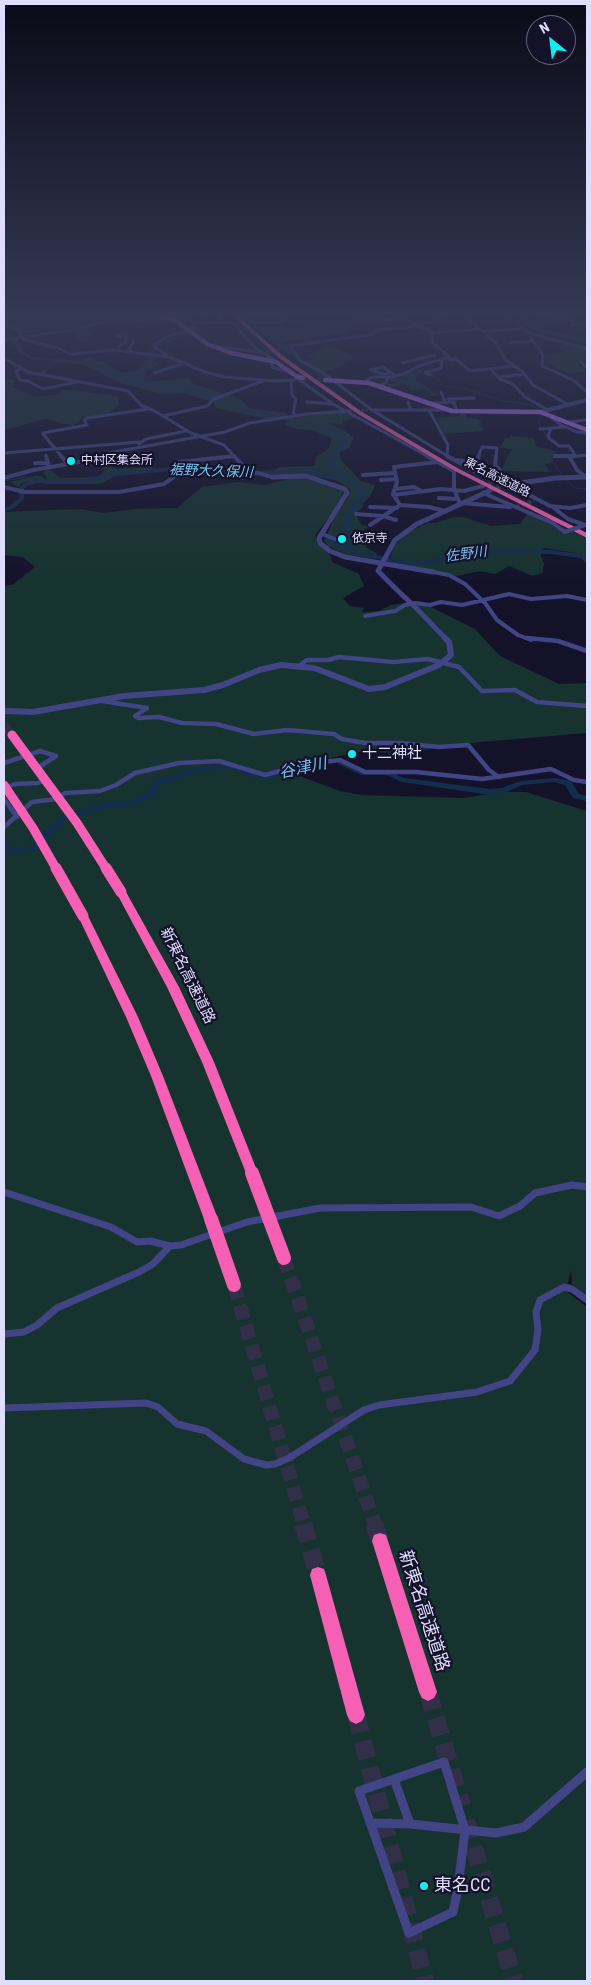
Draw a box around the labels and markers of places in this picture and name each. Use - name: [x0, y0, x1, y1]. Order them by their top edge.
- place label: 中村区集会所: [81, 454, 153, 468]
- marker: 中村区集会所: [65, 455, 77, 467]
- place label: 依京寺: [352, 532, 388, 546]
- marker: 依京寺: [336, 533, 348, 545]
- place label: 十二神社: [362, 745, 422, 763]
- marker: 十二神社: [346, 748, 358, 760]
- place label: 東名CC: [434, 1875, 490, 1897]
- marker: 東名CC: [418, 1880, 430, 1892]

